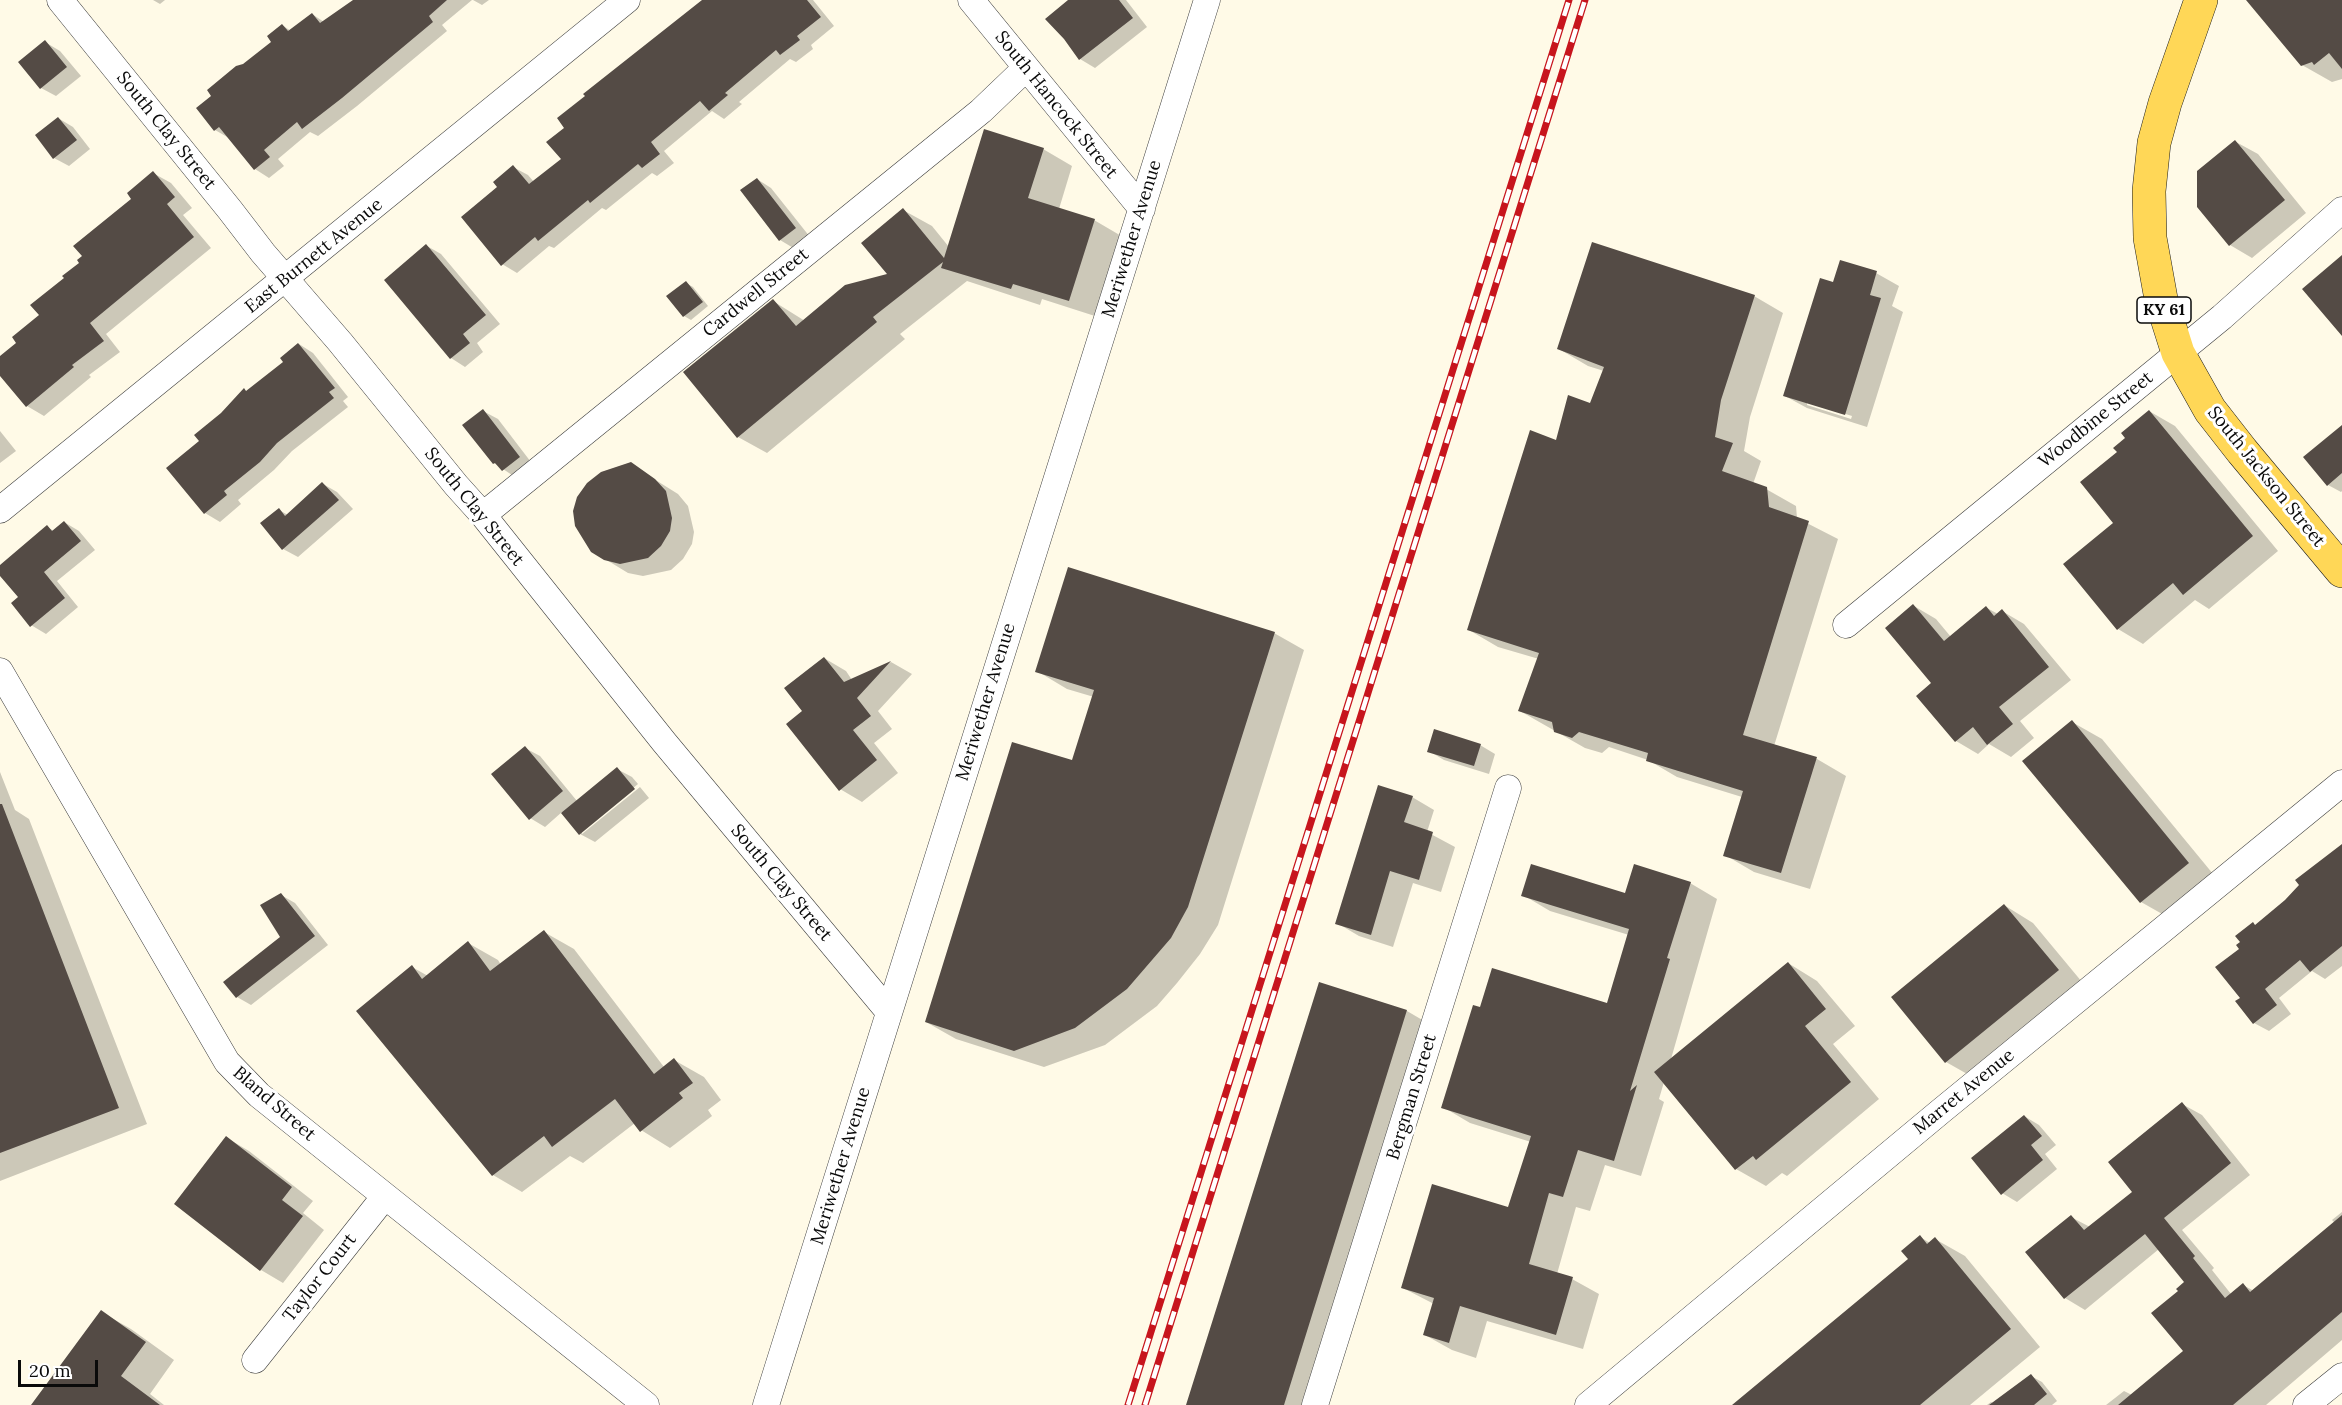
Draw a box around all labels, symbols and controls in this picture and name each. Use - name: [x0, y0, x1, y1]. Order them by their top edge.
- street label: South Hancock Street: [990, 27, 1122, 183]
- street label: South Clay Street: [112, 68, 220, 194]
- street label: Meriwether Avenue: [1098, 157, 1166, 321]
- street label: East Burnett Avenue: [241, 194, 387, 318]
- street label: Cardwell Street: [699, 244, 813, 342]
- road number: KY 61: [2137, 297, 2191, 323]
- street label: Woodbine Street: [2034, 367, 2158, 473]
- street label: South Jackson Street: [2203, 402, 2329, 552]
- street label: South Clay Street: [420, 444, 528, 570]
- street label: Meriwether Avenue: [952, 620, 1020, 784]
- street label: South Clay Street: [726, 820, 836, 946]
- street label: Bergman Street: [1383, 1031, 1441, 1163]
- street label: Marret Avenue: [1909, 1045, 2019, 1139]
- street label: Bland Street: [228, 1062, 320, 1146]
- street label: Meriwether Avenue: [807, 1084, 875, 1248]
- street label: Taylor Court: [279, 1229, 361, 1327]
- scale bar: [21, 1348, 100, 1386]
- text: 20 m: [29, 1359, 71, 1382]

